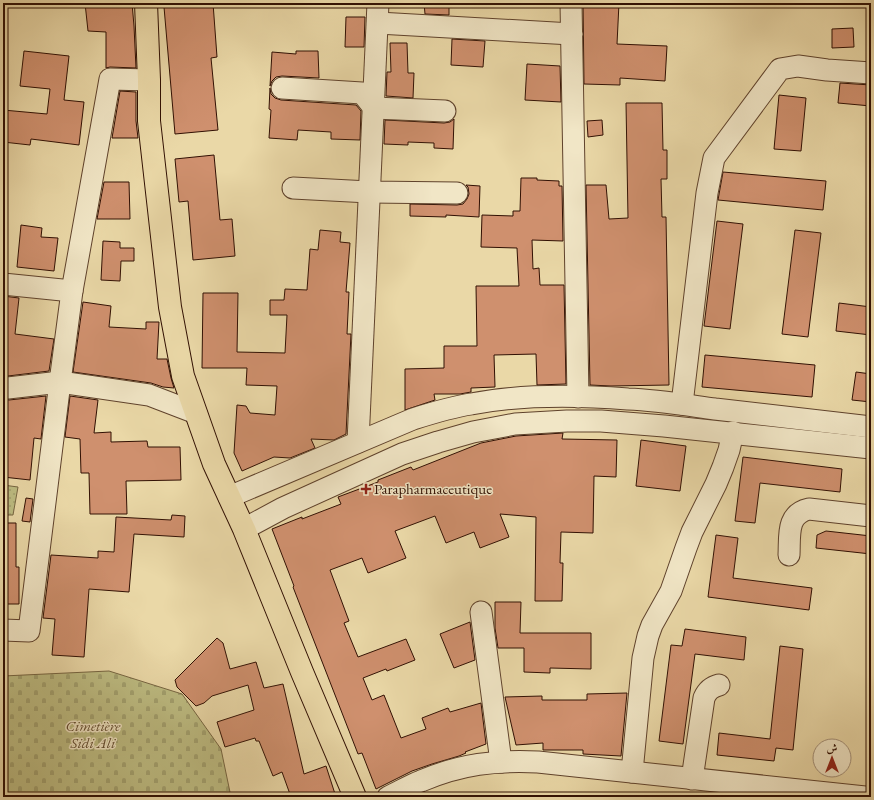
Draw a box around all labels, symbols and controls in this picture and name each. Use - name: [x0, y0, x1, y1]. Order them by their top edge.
- place label: Parapharmaceutique: [374, 479, 492, 498]
- marker: Parapharmaceutique: [361, 484, 371, 494]
- park label: Cimetière Sidi Ali: [65, 716, 121, 752]
- north arrow: [812, 738, 852, 778]
- text: ش: [827, 741, 838, 755]

